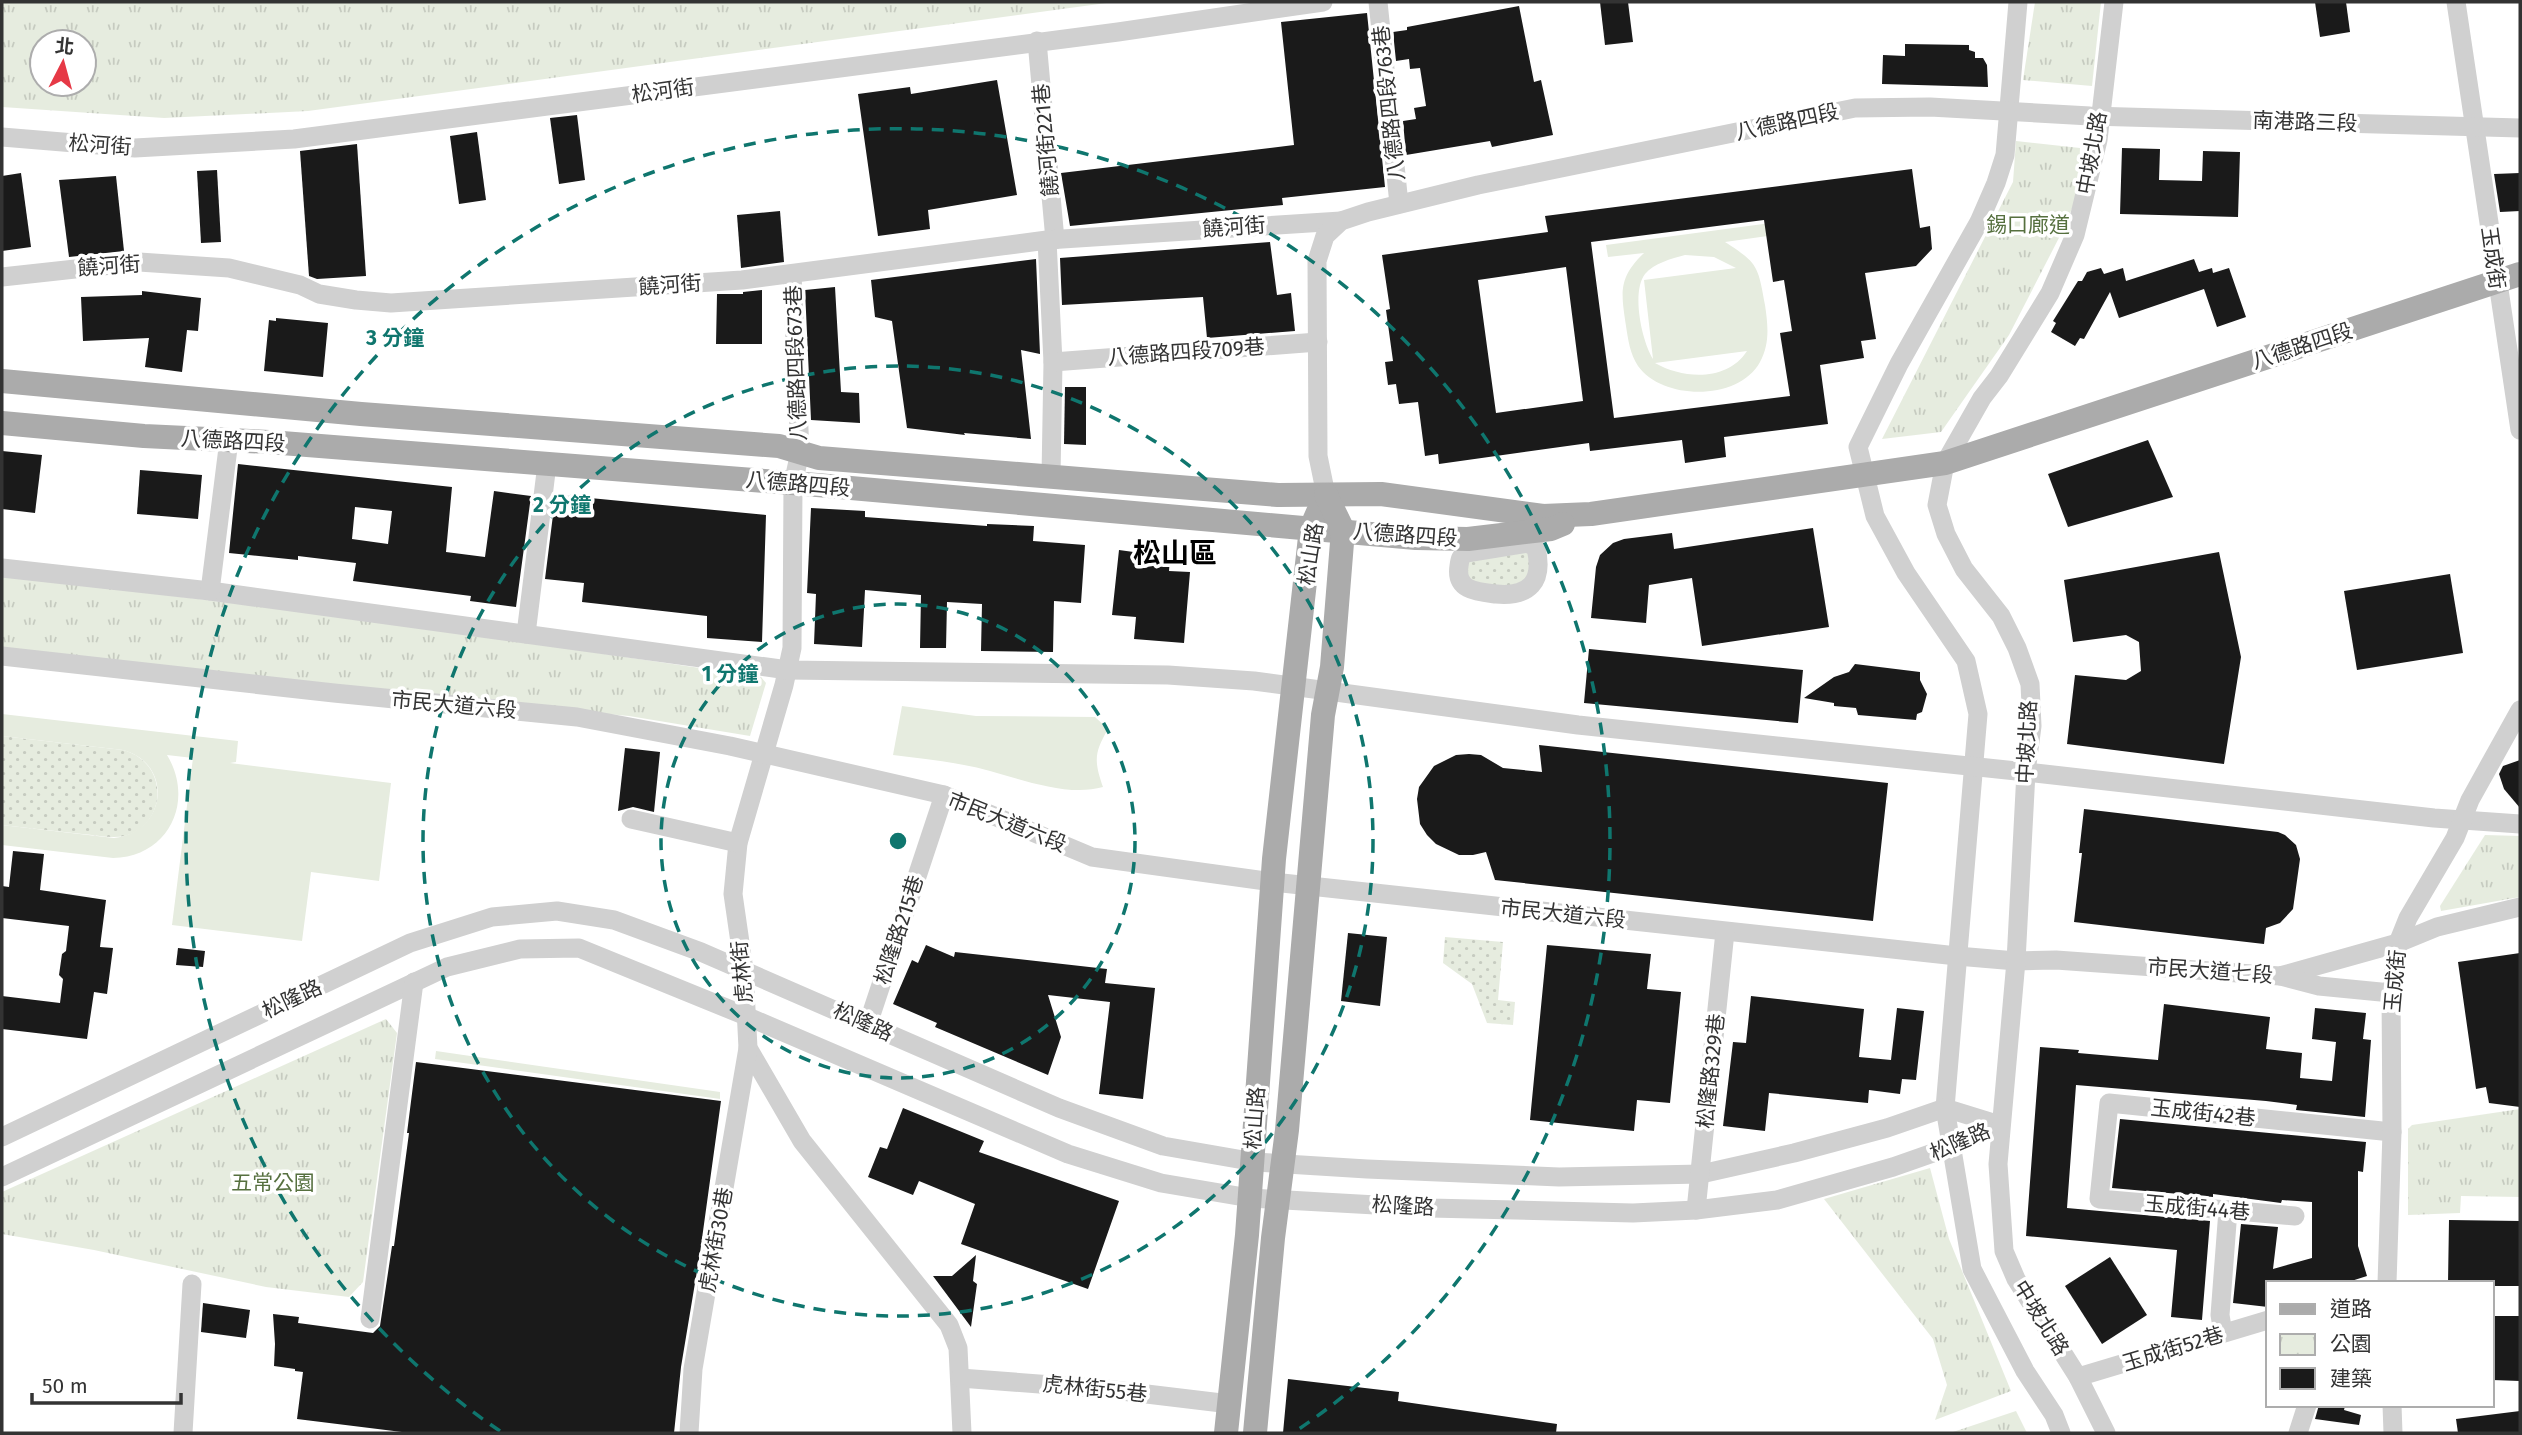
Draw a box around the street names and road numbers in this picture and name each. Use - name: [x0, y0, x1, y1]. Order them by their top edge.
- street label: 八德路四段763巷: [1368, 24, 1410, 182]
- street label: 松河街: [630, 74, 696, 108]
- street label: 饒河街221巷: [1028, 82, 1064, 198]
- street label: 八德路四段: [1733, 98, 1841, 146]
- street label: 南港路三段: [2252, 107, 2358, 137]
- street label: 中坡北路: [2072, 109, 2112, 197]
- street label: 松河街: [68, 130, 132, 160]
- street label: 饒河街: [1202, 212, 1266, 242]
- street label: 玉成街: [2476, 225, 2510, 291]
- street label: 饒河街: [77, 251, 141, 281]
- street label: 饒河街: [638, 270, 702, 300]
- street label: 八德路四段673巷: [780, 284, 812, 442]
- street label: 八德路四段: [2248, 317, 2356, 375]
- street label: 八德路四段709巷: [1106, 334, 1266, 370]
- street label: 八德路四段: [180, 425, 286, 457]
- street label: 八德路四段: [745, 466, 851, 502]
- street label: 八德路四段: [1352, 518, 1458, 552]
- street label: 松山路: [1293, 521, 1329, 587]
- street label: 市民大道六段: [390, 687, 518, 723]
- street label: 中坡北路: [2012, 699, 2042, 785]
- street label: 市民大道六段: [944, 786, 1070, 858]
- street label: 松隆路215巷: [869, 872, 929, 988]
- street label: 市民大道六段: [1499, 894, 1627, 934]
- street label: 虎林街: [726, 939, 758, 1005]
- street label: 玉成街: [2379, 948, 2411, 1014]
- street label: 市民大道七段: [2146, 954, 2274, 988]
- street label: 松隆路: [258, 974, 326, 1024]
- street label: 松隆路: [829, 997, 897, 1047]
- street label: 松隆路329巷: [1692, 1012, 1730, 1130]
- street label: 松山路: [1240, 1086, 1270, 1150]
- street label: 玉成街42巷: [2149, 1095, 2257, 1131]
- street label: 松隆路: [1926, 1118, 1994, 1166]
- street label: 虎林街30巷: [694, 1185, 738, 1295]
- street label: 玉成街44巷: [2143, 1190, 2251, 1226]
- street label: 松隆路: [1371, 1191, 1435, 1221]
- street label: 中坡北路: [2008, 1275, 2074, 1361]
- street label: 玉成街52巷: [2119, 1321, 2227, 1377]
- street label: 虎林街55巷: [1041, 1371, 1149, 1407]

